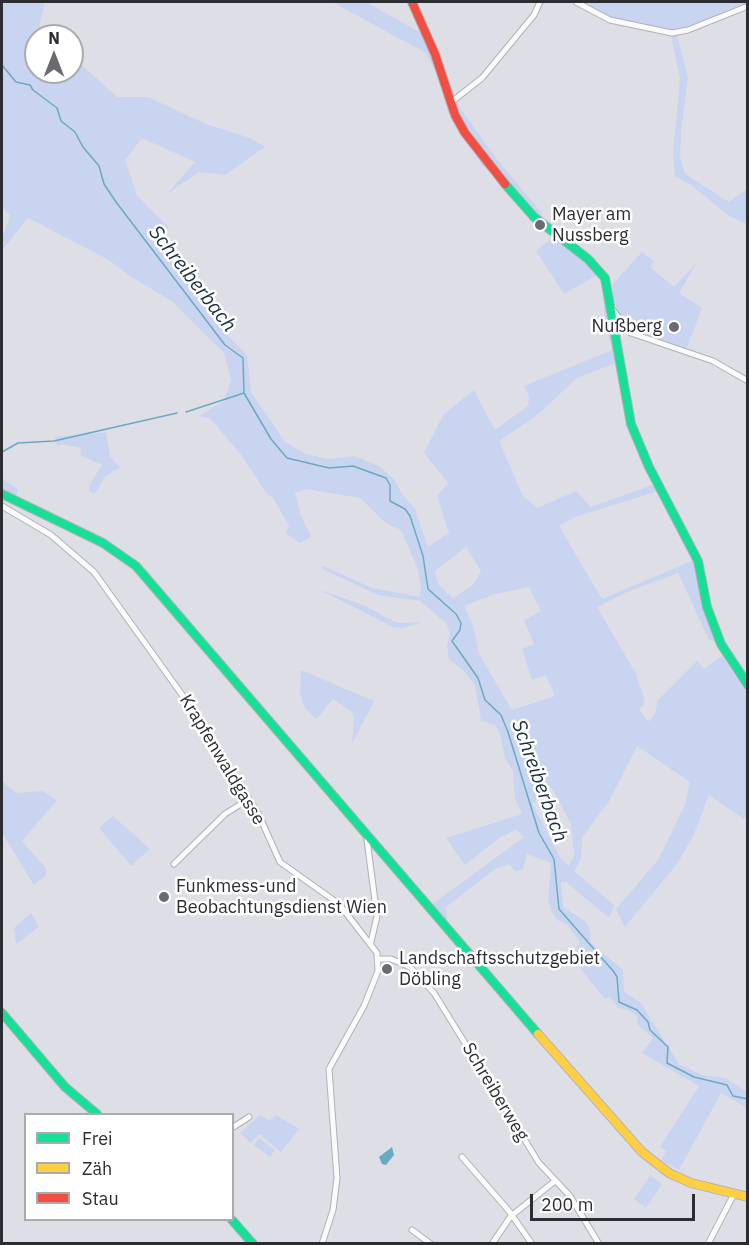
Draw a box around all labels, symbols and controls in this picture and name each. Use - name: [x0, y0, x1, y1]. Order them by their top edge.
- north arrow: [24, 24, 84, 84]
- text: N: [48, 28, 60, 48]
- place label: Mayer am Nussberg: [552, 204, 631, 246]
- marker: Mayer am Nussberg: [533, 218, 547, 232]
- water label: Schreiberbach: [143, 221, 241, 337]
- place label: Nußberg: [592, 316, 662, 338]
- marker: Nußberg: [667, 320, 681, 334]
- street label: Krapfenwaldgasse: [175, 691, 269, 829]
- water label: Schreiberbach: [506, 717, 572, 845]
- place label: Funkmess-und Beobachtungsdienst Wien: [176, 876, 387, 918]
- marker: Funkmess-und Beobachtungsdienst Wien: [157, 890, 171, 904]
- place label: Landschaftsschutzgebiet Döbling: [399, 948, 600, 990]
- marker: Landschaftsschutzgebiet Döbling: [380, 962, 394, 976]
- street label: Schreiberweg: [457, 1039, 533, 1145]
- legend: [24, 1113, 234, 1221]
- text: Frei: [82, 1127, 113, 1150]
- text: Zäh: [82, 1157, 112, 1180]
- scale bar: [533, 1182, 698, 1220]
- text: Stau: [82, 1187, 119, 1210]
- text: 200 m: [541, 1193, 593, 1216]

